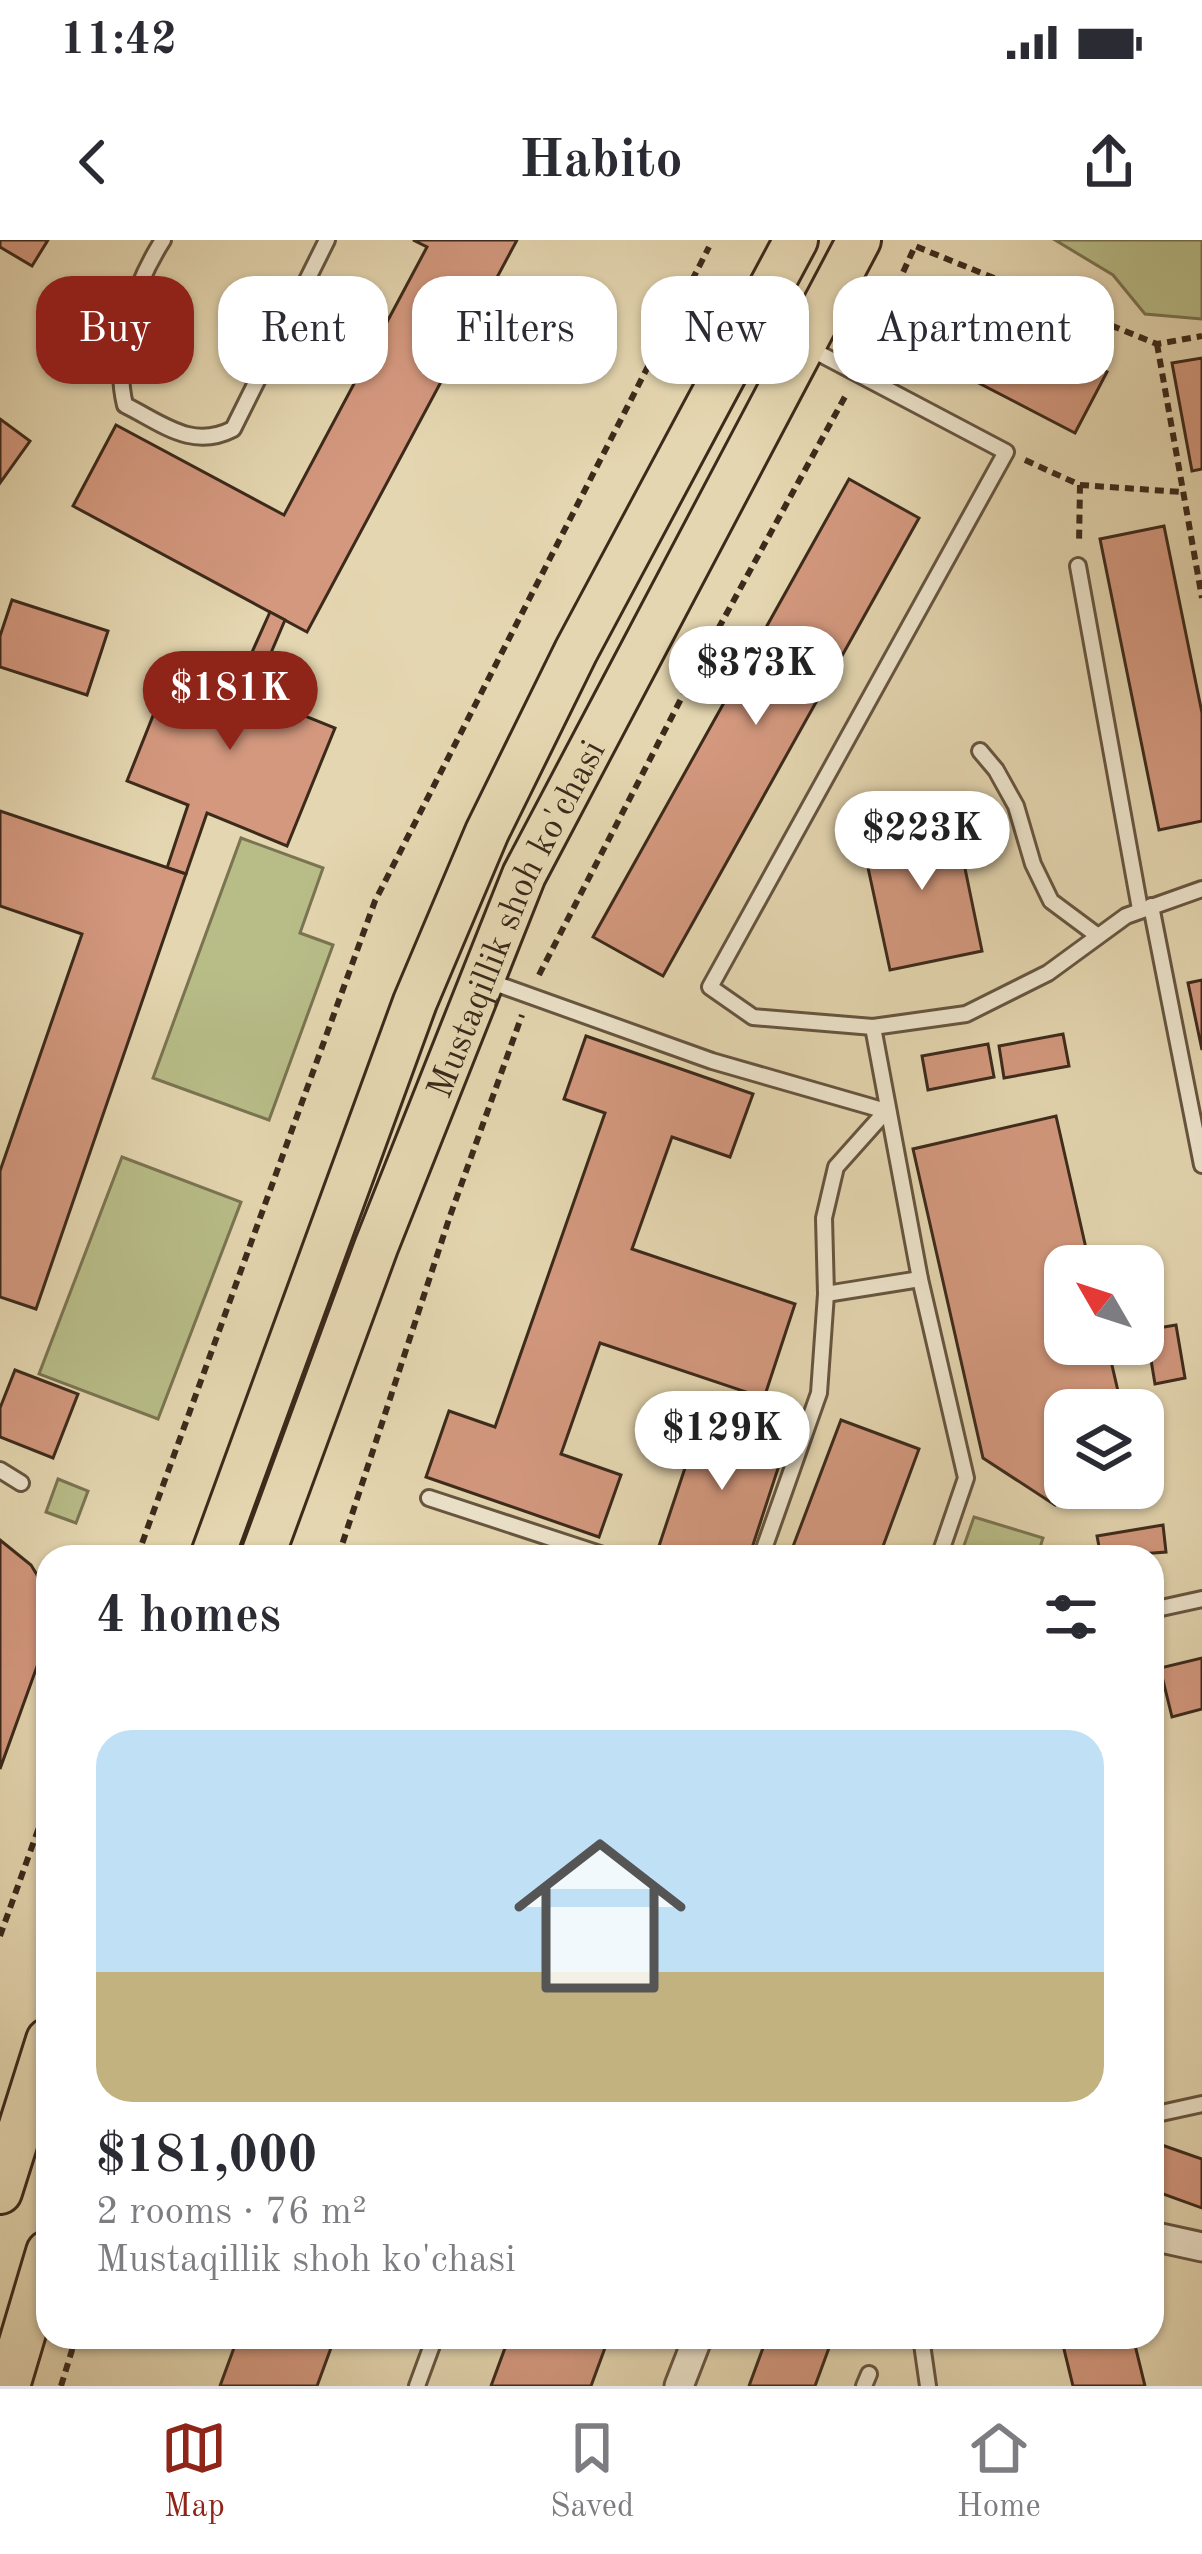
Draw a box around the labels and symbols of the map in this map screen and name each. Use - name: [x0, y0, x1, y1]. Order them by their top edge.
- pin: $373K: [672, 626, 840, 728]
- pin: $181K: [146, 651, 314, 753]
- street label: Mustaqillik shoh ko'chasi: [423, 736, 614, 1104]
- pin: $223K: [838, 791, 1006, 893]
- north arrow: [1044, 1245, 1164, 1365]
- pin: $129K: [638, 1391, 806, 1493]

